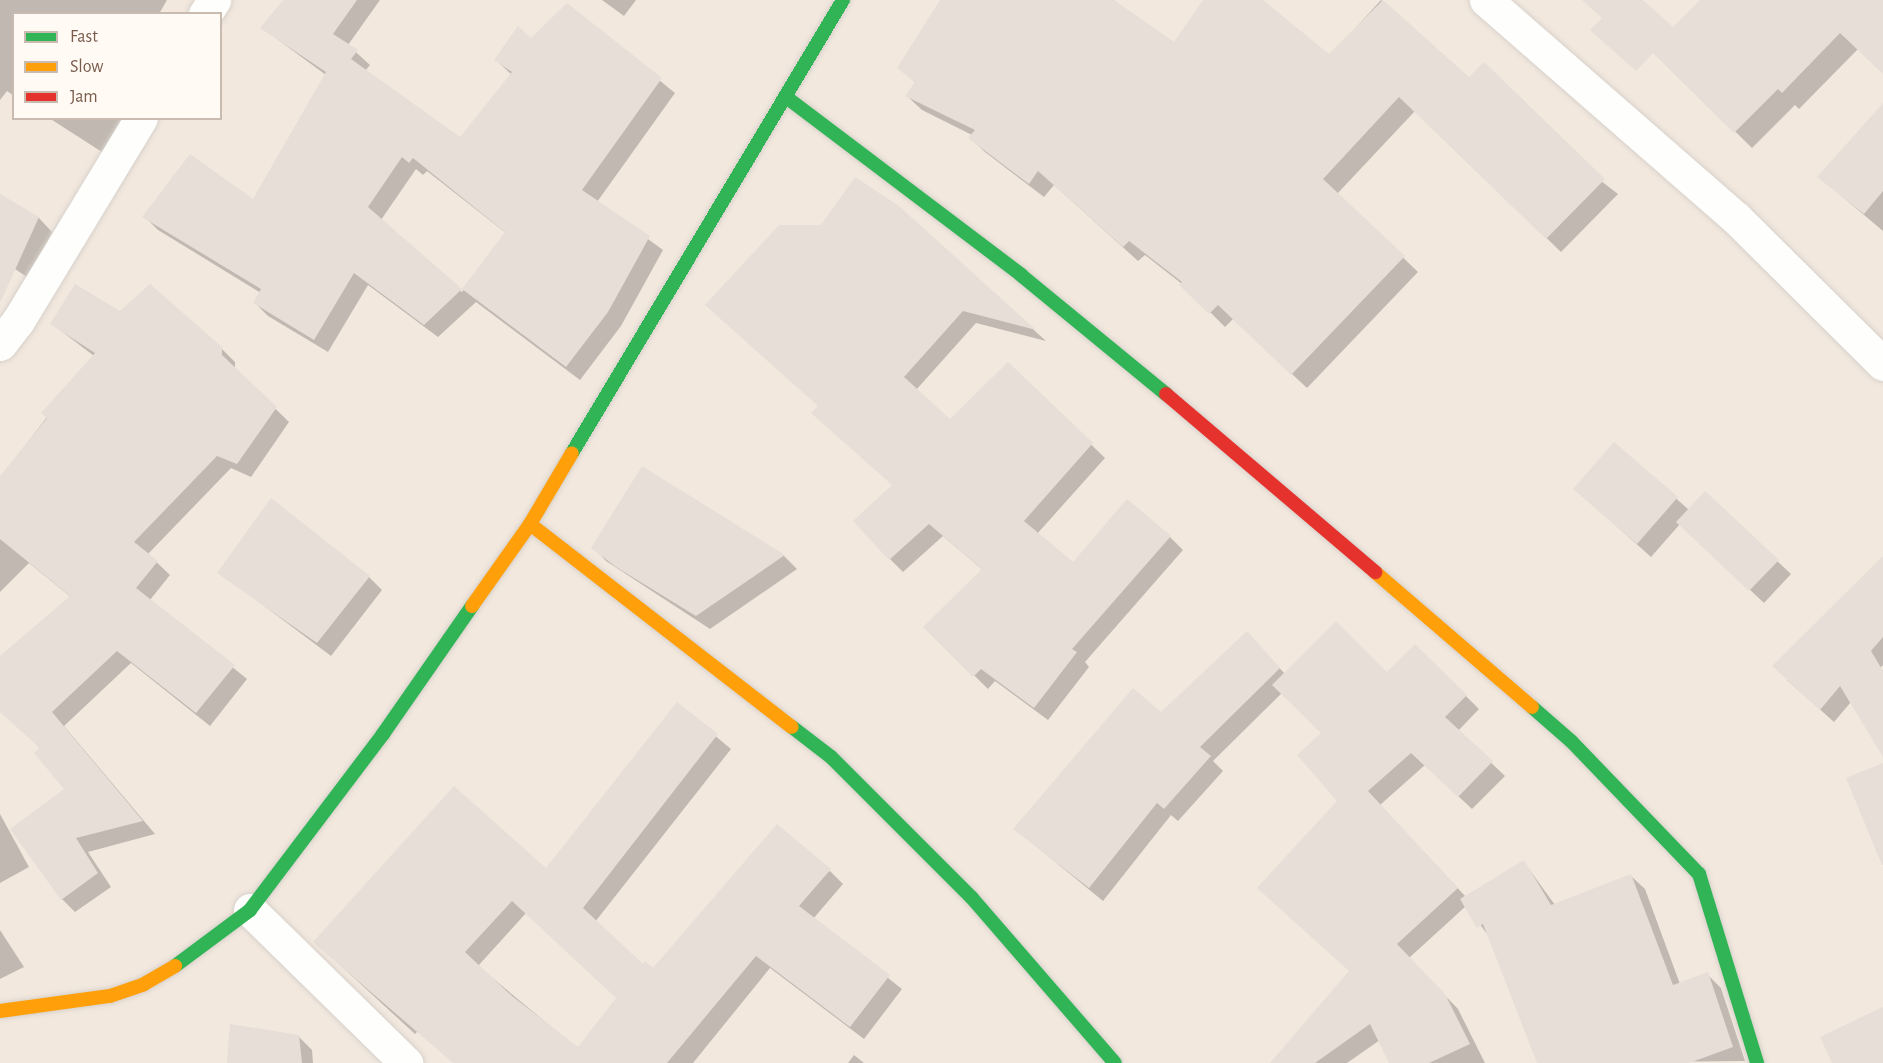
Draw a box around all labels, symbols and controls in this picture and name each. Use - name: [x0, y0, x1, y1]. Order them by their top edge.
- legend: [12, 12, 222, 120]
- text: Fast: [70, 28, 98, 46]
- text: Slow: [70, 58, 103, 76]
- text: Jam: [70, 88, 98, 106]

